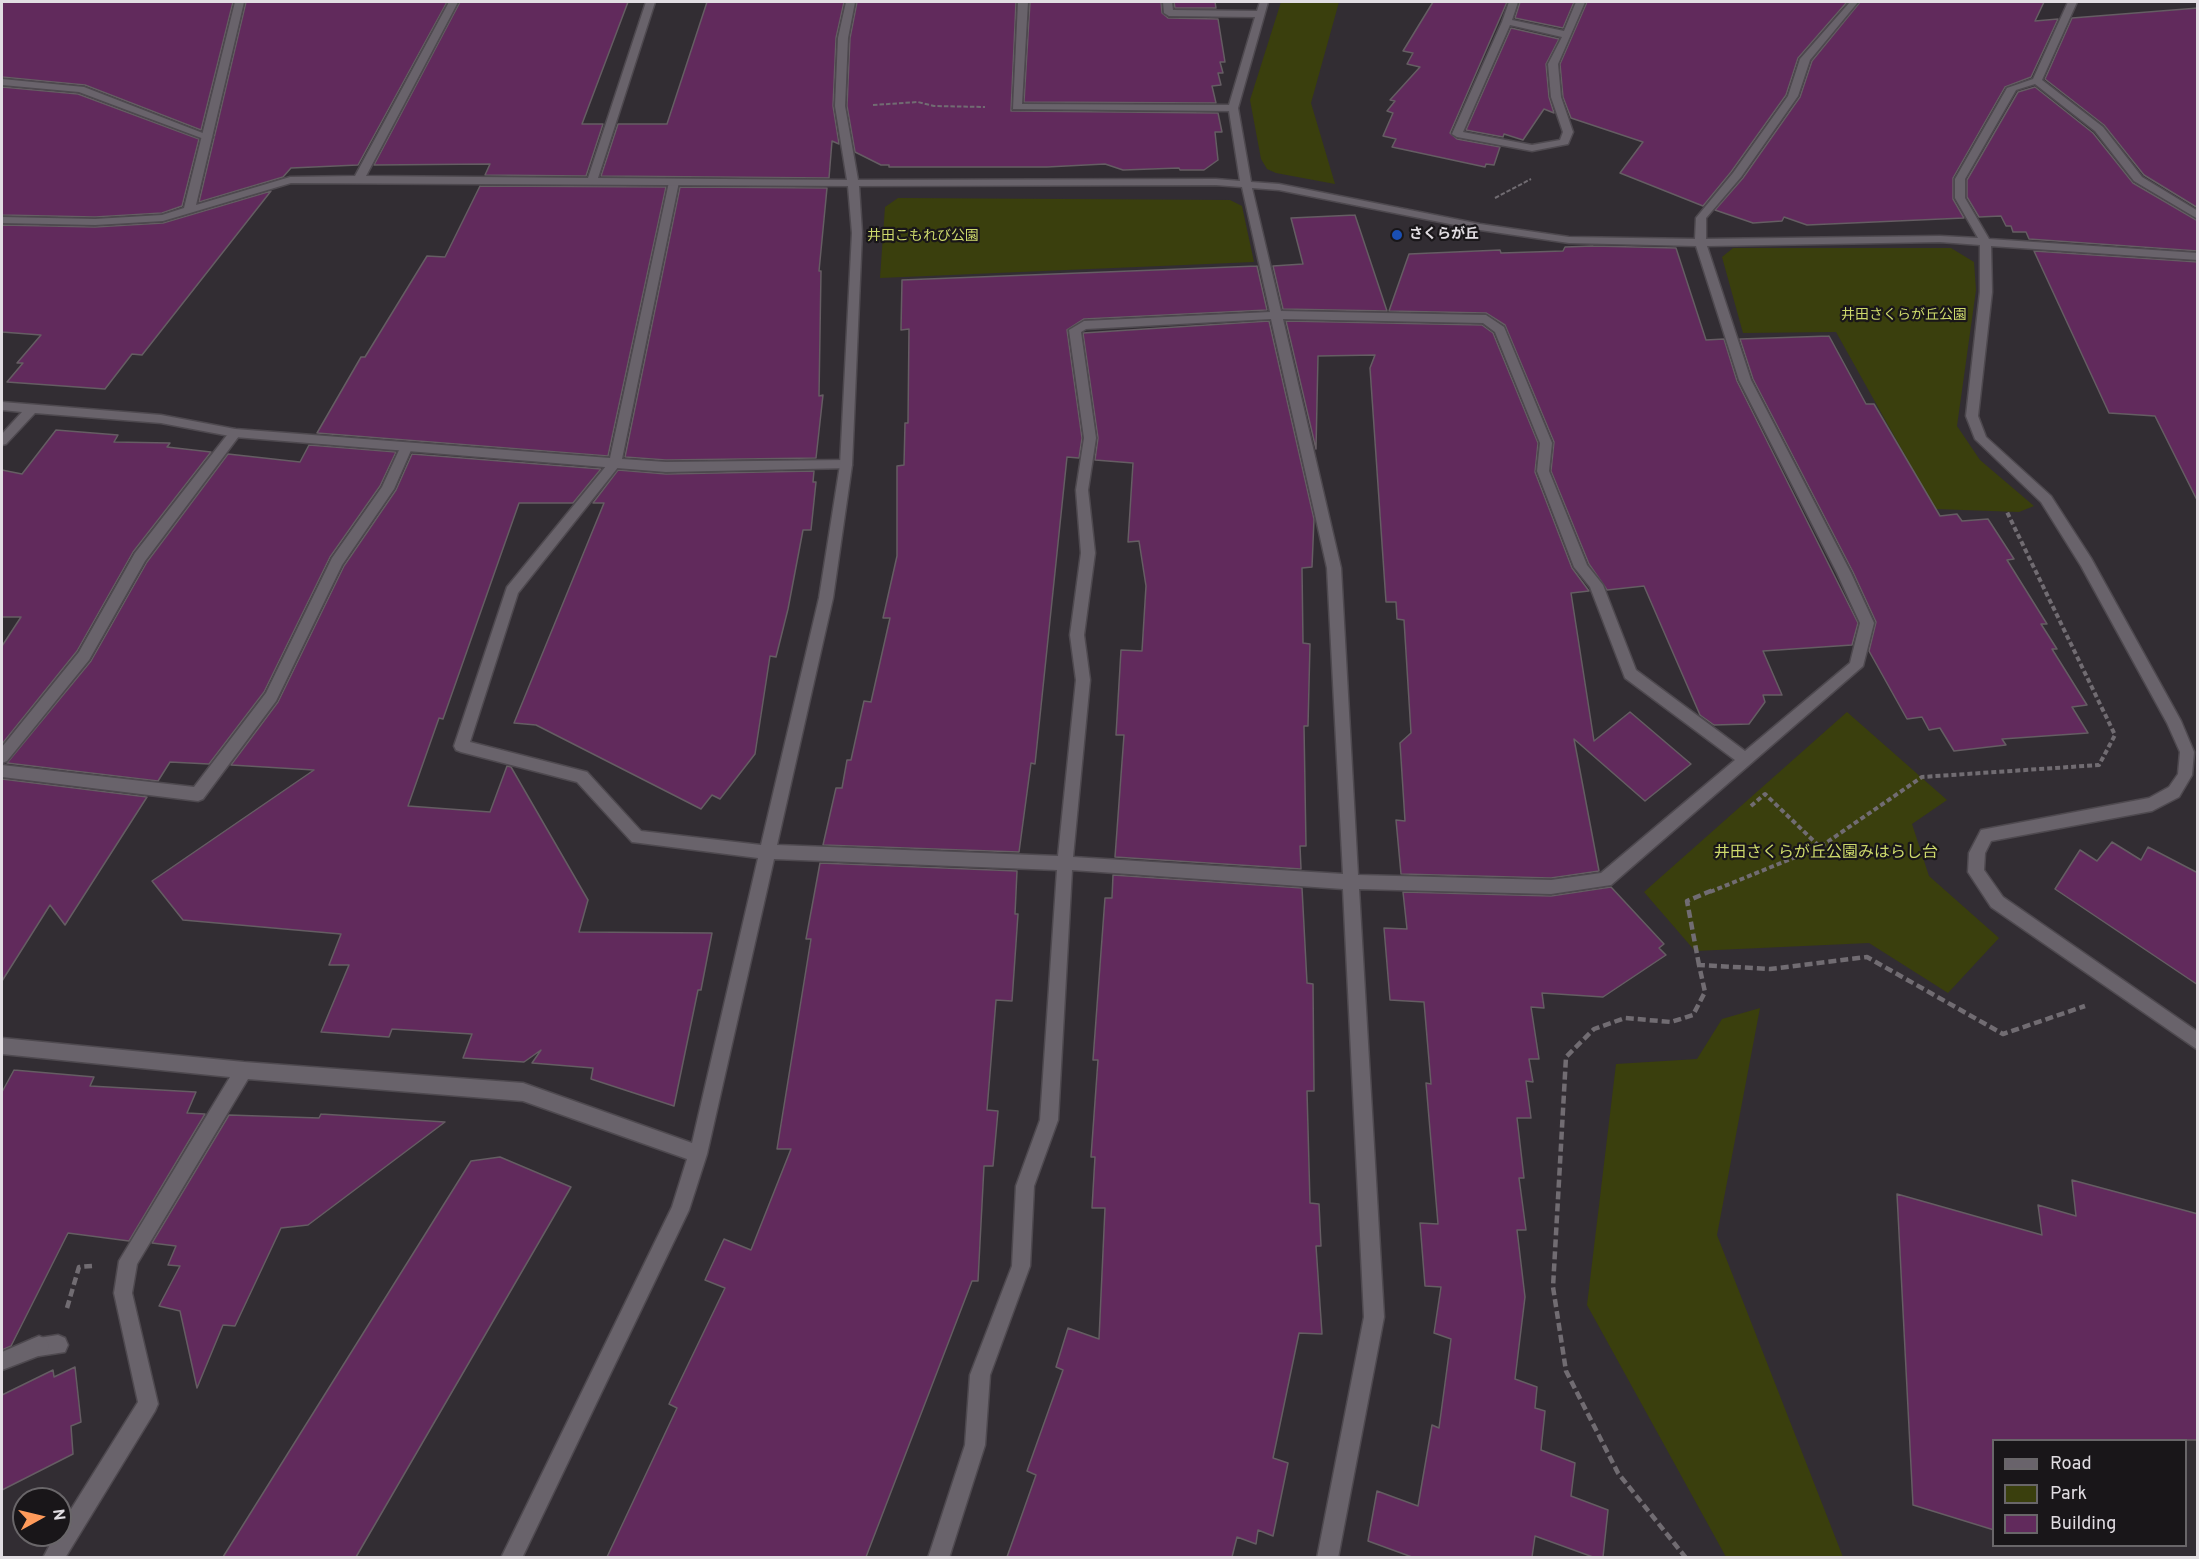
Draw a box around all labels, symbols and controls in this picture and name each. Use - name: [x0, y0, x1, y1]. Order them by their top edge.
- place label: さくらが丘: [1409, 227, 1479, 243]
- marker: さくらが丘: [1390, 228, 1404, 242]
- park label: 井田こもれび公園: [867, 229, 979, 245]
- park label: 井田さくらが丘公園: [1841, 308, 1967, 324]
- park label: 井田さくらが丘公園みはらし台: [1714, 844, 1938, 864]
- legend: [1992, 1439, 2187, 1547]
- text: Road: [2050, 1453, 2092, 1476]
- text: Park: [2050, 1483, 2087, 1506]
- north arrow: [12, 1487, 72, 1547]
- text: N: [47, 1508, 69, 1522]
- text: Building: [2050, 1513, 2116, 1536]

